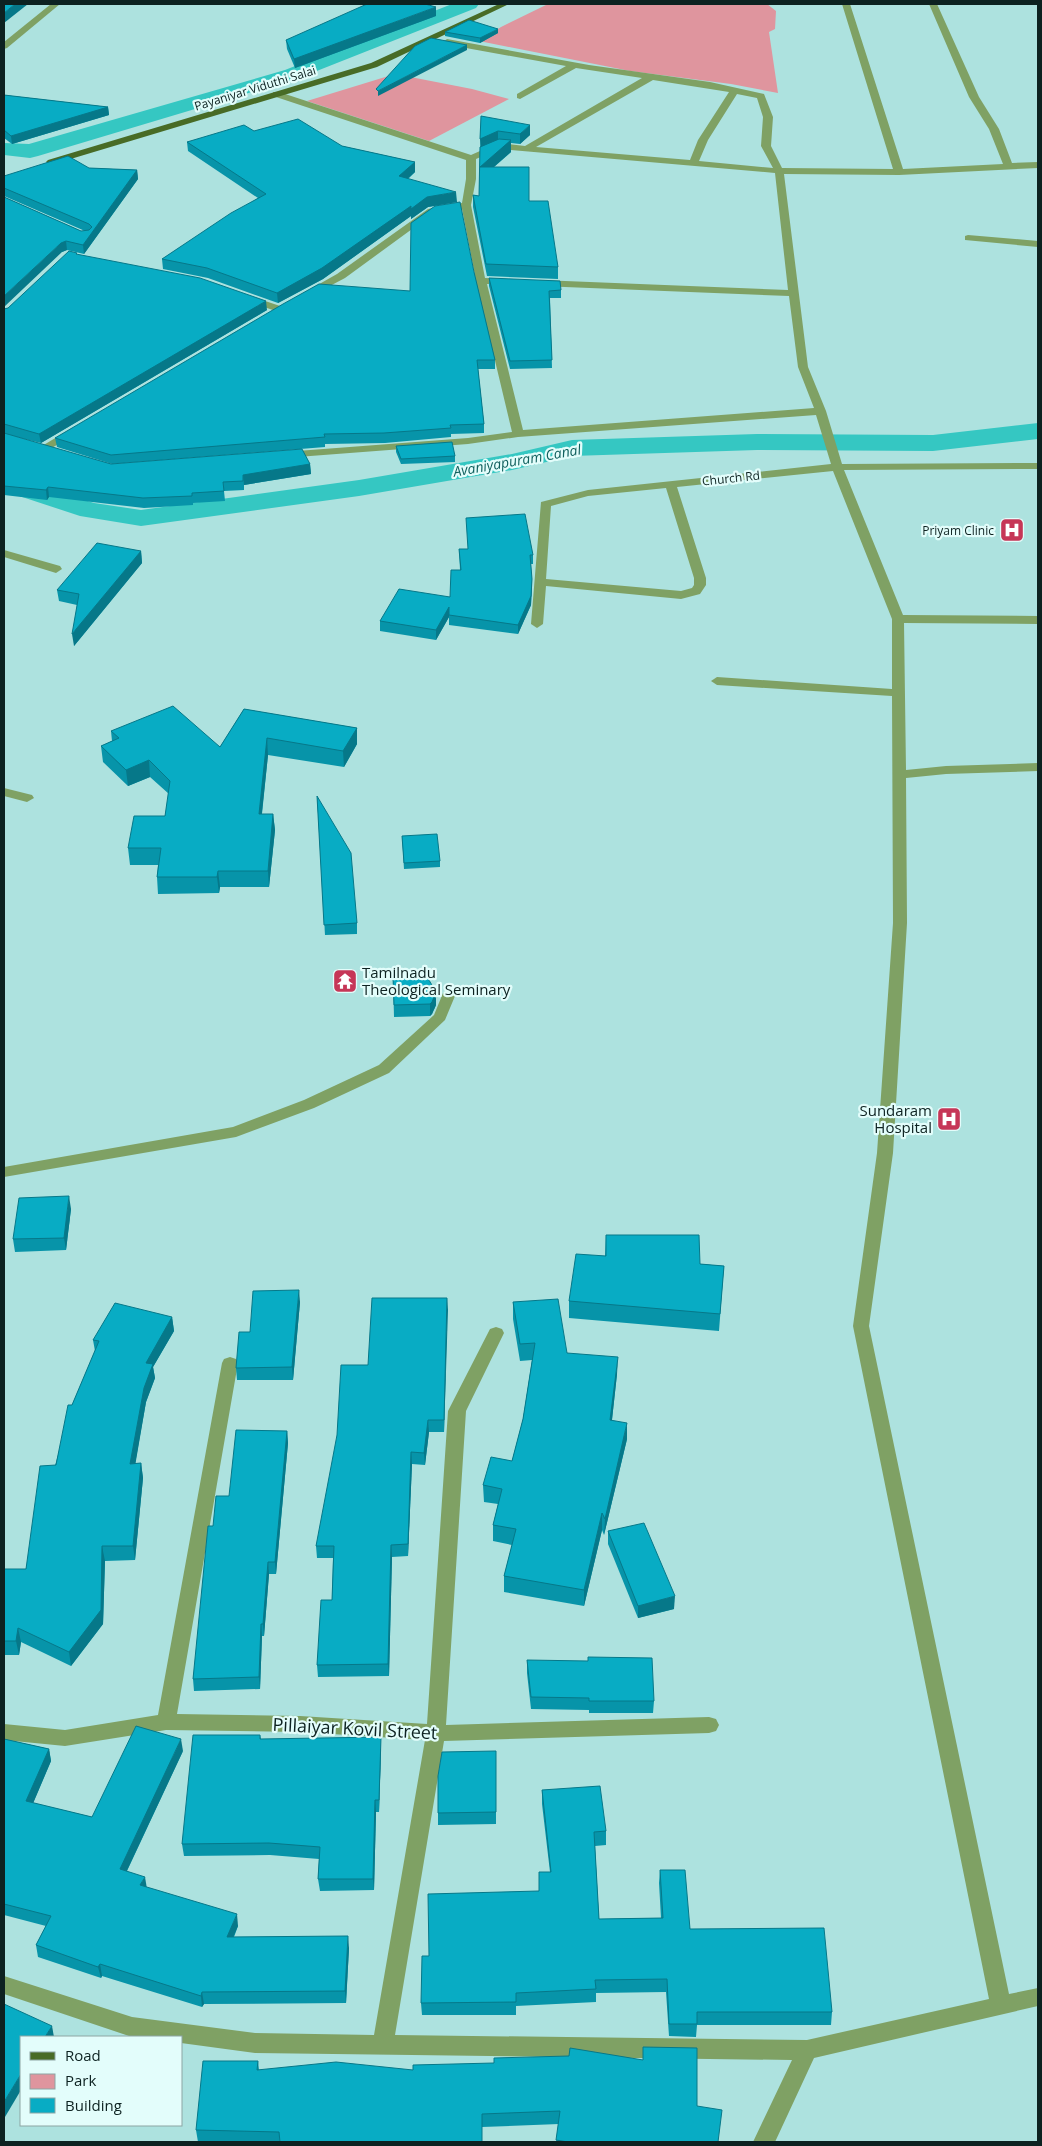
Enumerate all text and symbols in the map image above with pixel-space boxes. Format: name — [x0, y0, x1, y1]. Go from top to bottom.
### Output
street label: Payaniyar Viduthi Salai — [192, 61, 318, 115]
water label: Avaniyapuram Canal — [451, 439, 583, 481]
street label: Church Rd — [701, 467, 761, 489]
hospital icon: Priyam Clinic — [999, 517, 1025, 543]
place label: Priyam Clinic — [922, 522, 994, 539]
place label: Tamilnadu Theological Seminary — [362, 962, 511, 999]
temple icon: Tamilnadu Theological Seminary — [332, 968, 358, 994]
place label: Sundaram Hospital — [860, 1100, 932, 1137]
hospital icon: Sundaram Hospital — [936, 1106, 962, 1132]
street label: Pillaiyar Kovil Street — [272, 1712, 438, 1744]
legend — [20, 2036, 182, 2126]
text: Road — [65, 2045, 101, 2065]
text: Park — [65, 2070, 96, 2090]
text: Building — [65, 2095, 122, 2115]

